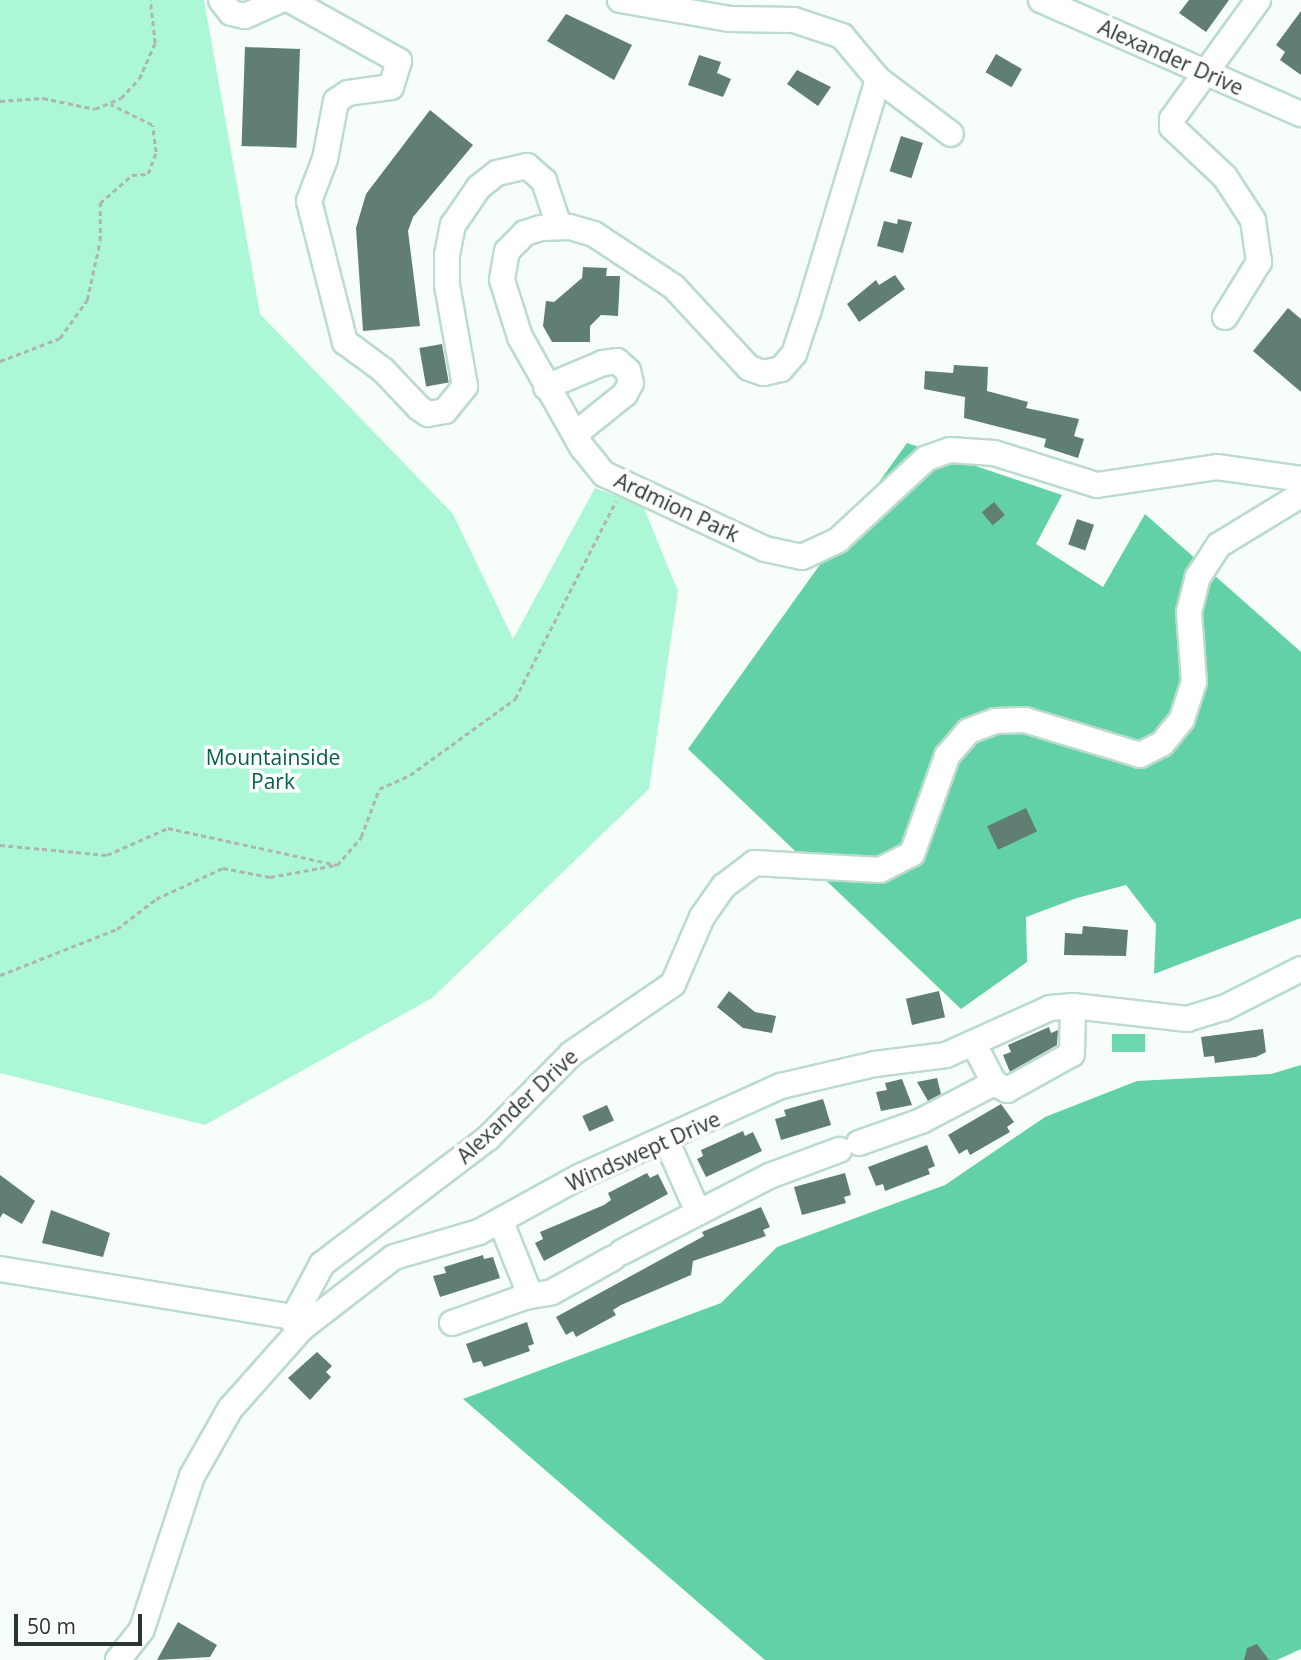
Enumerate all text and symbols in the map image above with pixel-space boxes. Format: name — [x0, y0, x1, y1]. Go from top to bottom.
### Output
street label: Alexander Drive — [1095, 14, 1247, 100]
street label: Ardmion Park — [611, 467, 743, 547]
park label: Mountainside Park — [206, 744, 340, 794]
street label: Alexander Drive — [451, 1044, 583, 1168]
street label: Windswept Drive — [562, 1106, 724, 1196]
scale bar — [18, 1600, 145, 1644]
text: 50 m — [27, 1612, 76, 1640]

